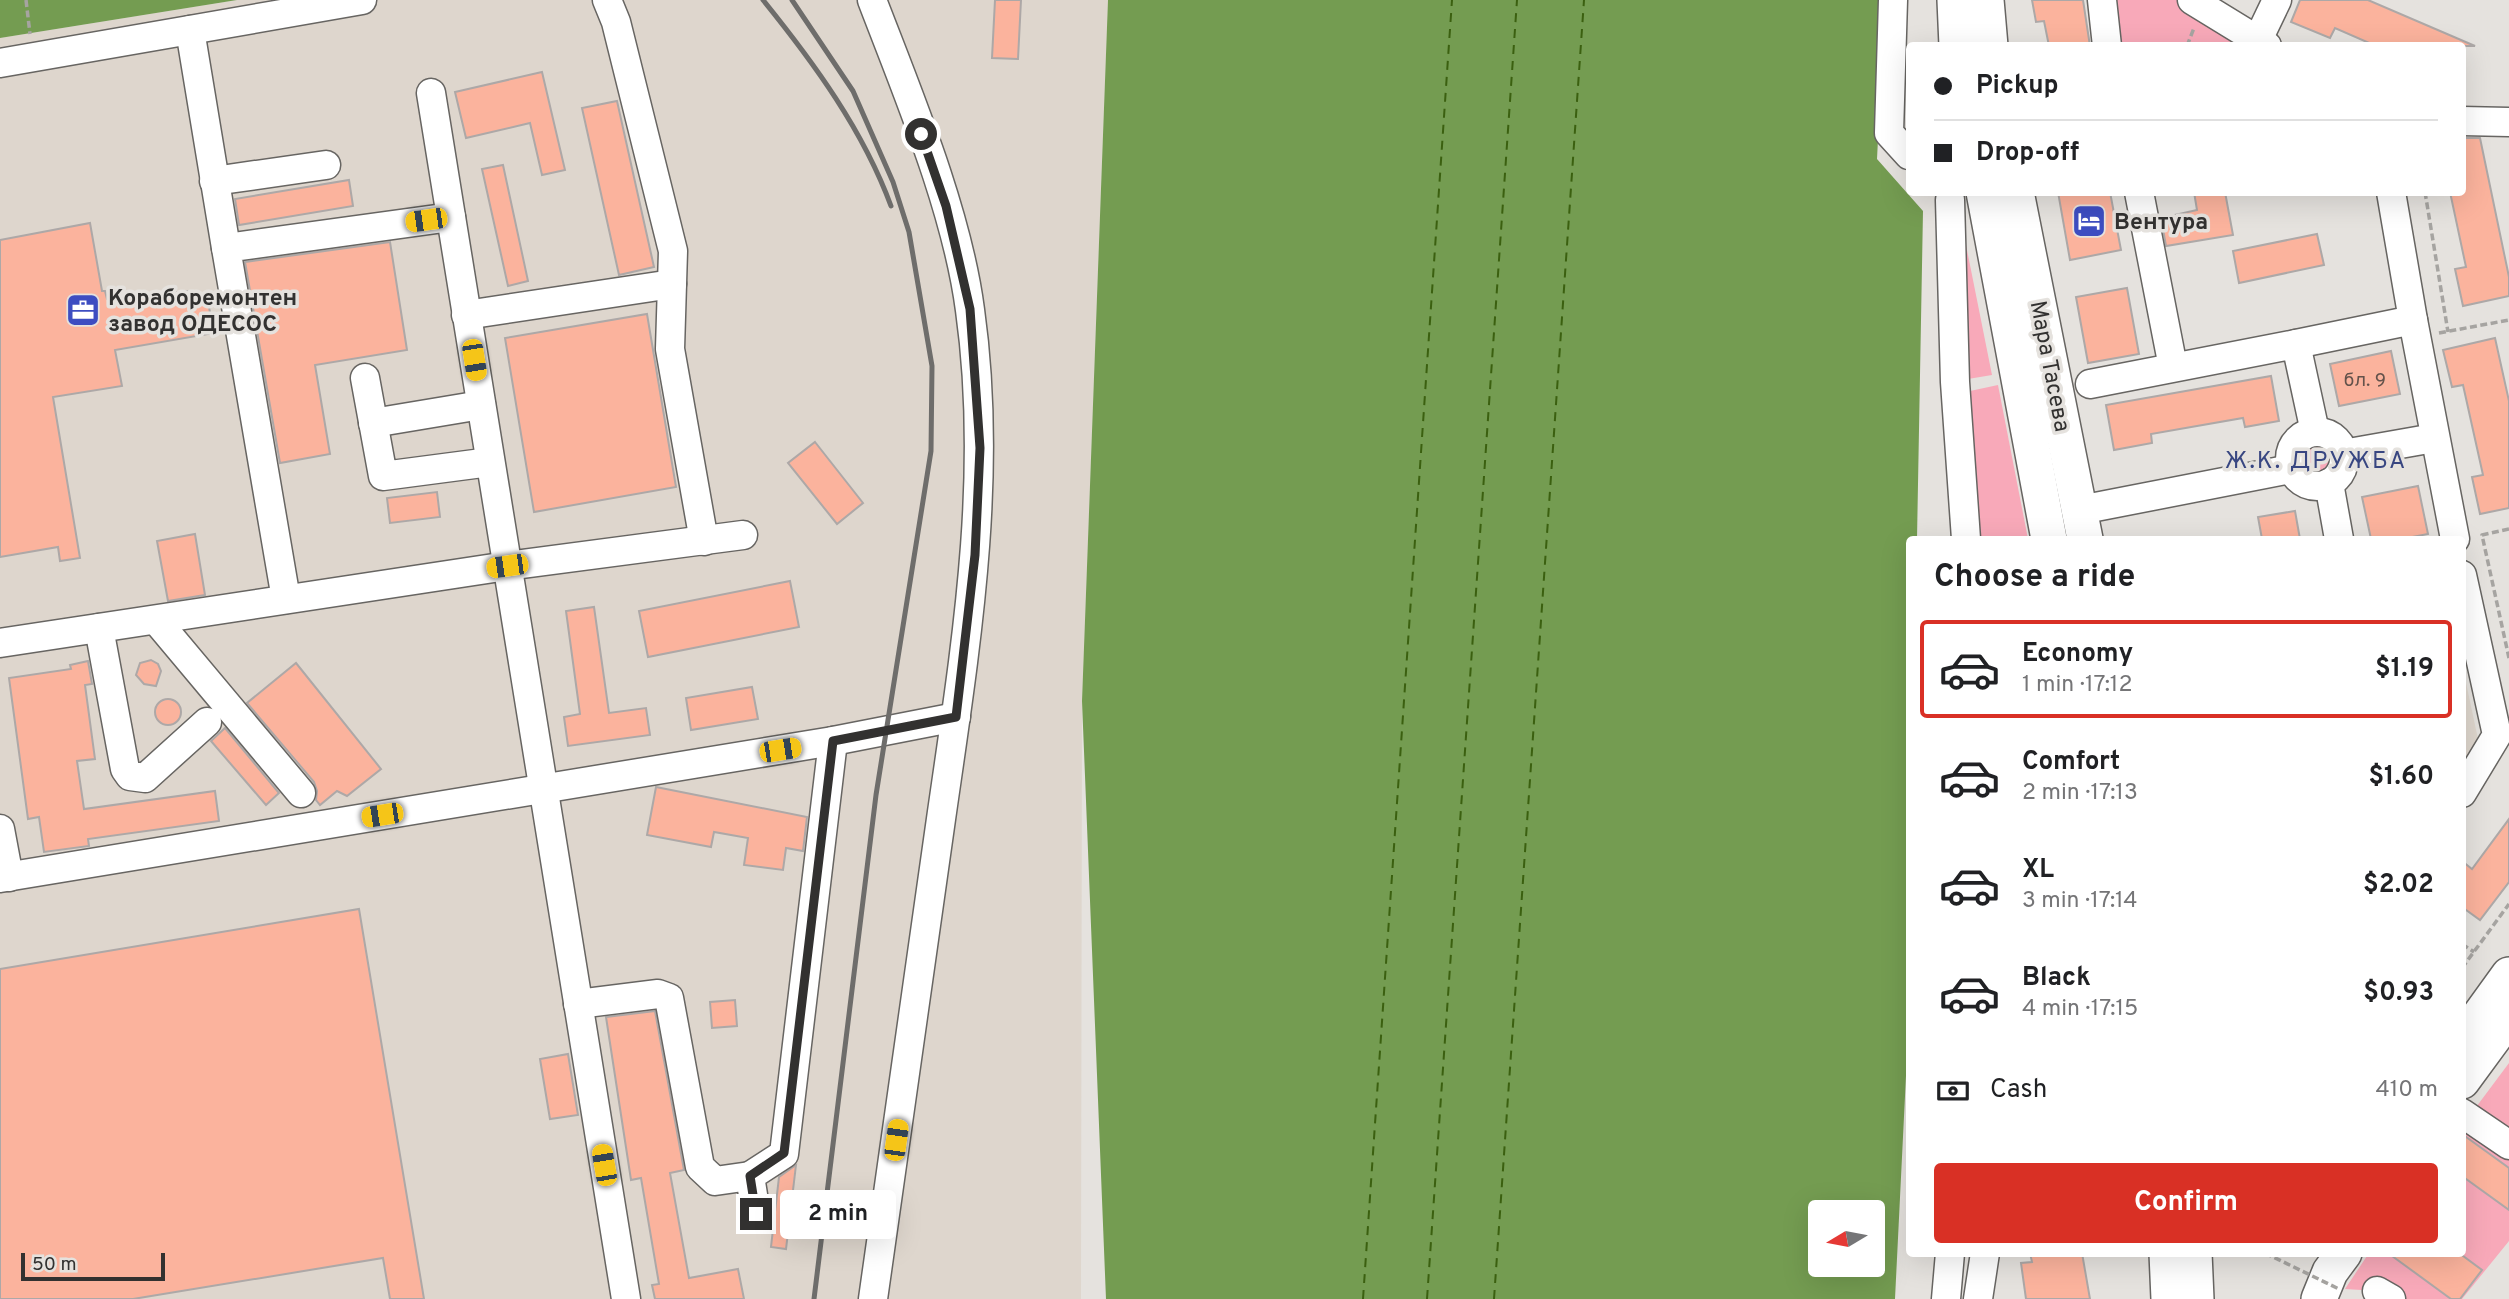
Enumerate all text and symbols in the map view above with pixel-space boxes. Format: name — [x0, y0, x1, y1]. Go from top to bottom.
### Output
text: Pickup — [1976, 70, 2059, 103]
route start — [905, 118, 937, 150]
text: Drop-off — [1976, 137, 2079, 170]
hotel icon: Вентура — [2070, 202, 2108, 240]
car — [404, 207, 449, 233]
place label: Вентура — [2114, 209, 2208, 238]
place label: Кораборемонтен завод ОДЕСОС — [108, 285, 297, 340]
office icon: Кораборемонтен завод ОДЕСОС — [64, 291, 102, 329]
street label: Мара Тасева — [2022, 298, 2075, 435]
car — [461, 338, 488, 382]
house number: бл. 9 — [2344, 369, 2386, 393]
district label: Ж.К. ДРУЖБА — [2225, 447, 2407, 477]
car — [485, 553, 530, 579]
text: Choose a ride — [1934, 558, 2135, 598]
icon: car — [1938, 638, 2001, 701]
text: Economy — [2022, 638, 2133, 671]
text: $1.19 — [2375, 653, 2434, 686]
text: 1 min · 17:12 — [2022, 671, 2132, 700]
car — [758, 736, 803, 764]
icon: car — [1938, 746, 2001, 809]
text: Comfort — [2022, 746, 2120, 779]
text: $1.60 — [2368, 761, 2434, 794]
text: 2 min · 17:13 — [2022, 779, 2138, 808]
car — [360, 801, 405, 829]
icon: car — [1938, 854, 2001, 917]
text: XL — [2022, 854, 2054, 887]
text: $2.02 — [2363, 869, 2434, 902]
text: 3 min · 17:14 — [2022, 887, 2137, 916]
icon: car — [1938, 962, 2001, 1025]
text: Black — [2022, 962, 2091, 995]
text: $0.93 — [2363, 977, 2434, 1010]
text: 4 min · 17:15 — [2022, 995, 2138, 1024]
icon: cash — [1934, 1072, 1972, 1110]
text: Cash — [1990, 1074, 2047, 1107]
text: 410 m — [2375, 1076, 2438, 1105]
car — [883, 1118, 910, 1162]
car — [591, 1142, 618, 1188]
button: Confirm — [1934, 1163, 2438, 1243]
callout: 2 min — [780, 1190, 896, 1238]
route end — [740, 1198, 772, 1230]
text: 2 min — [808, 1200, 868, 1229]
north arrow — [1808, 1200, 1885, 1278]
map controls — [1808, 1200, 1885, 1277]
scale bar — [21, 1250, 164, 1282]
text: 50 m — [32, 1253, 77, 1277]

